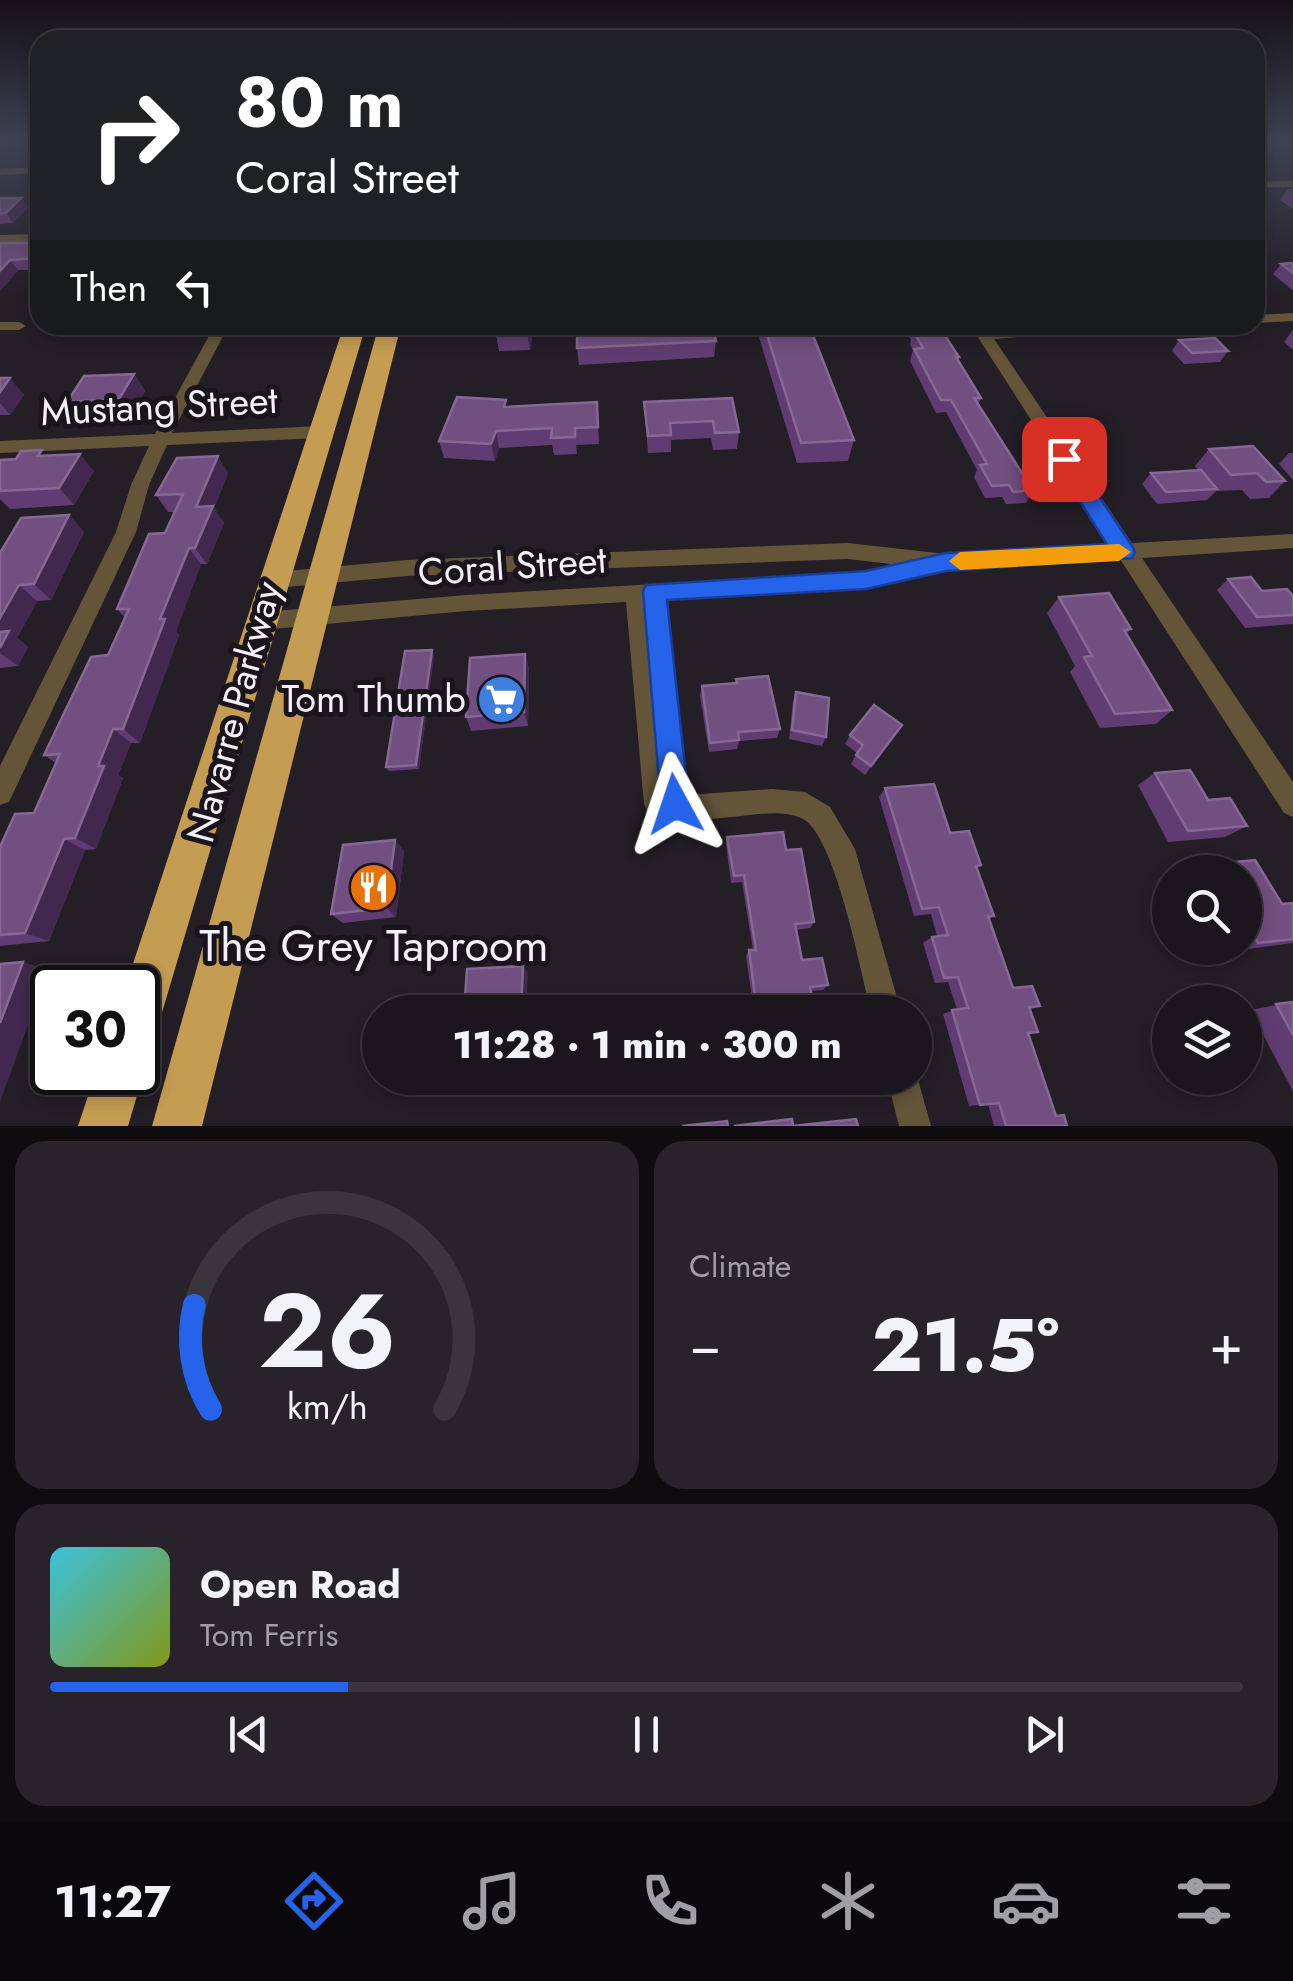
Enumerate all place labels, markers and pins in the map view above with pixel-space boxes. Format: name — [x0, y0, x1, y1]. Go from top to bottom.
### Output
pin — [1022, 417, 1107, 502]
place label: Tom Thumb — [281, 671, 466, 726]
supermarket icon: Tom Thumb — [475, 673, 527, 725]
restaurant icon: The Grey Taproom — [348, 861, 400, 913]
place label: The Grey Taproom — [199, 913, 549, 978]

